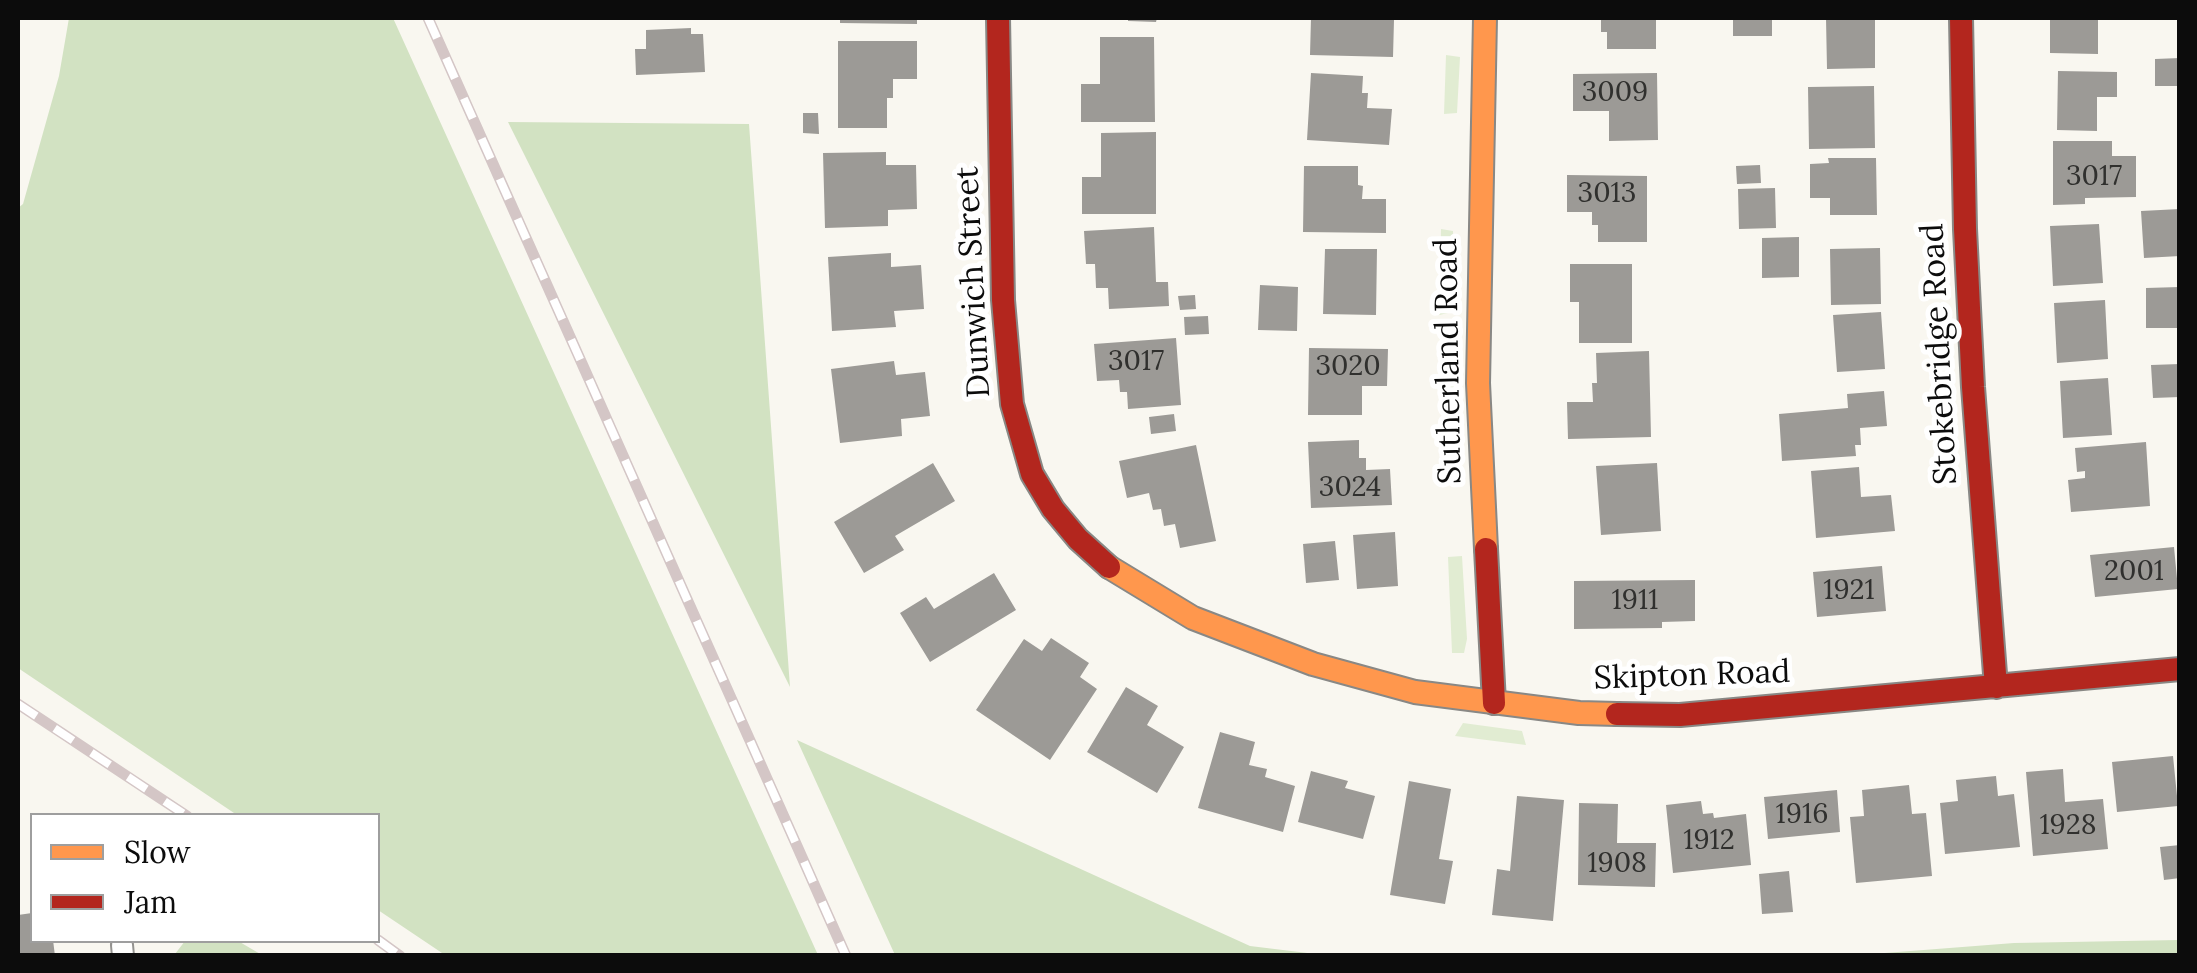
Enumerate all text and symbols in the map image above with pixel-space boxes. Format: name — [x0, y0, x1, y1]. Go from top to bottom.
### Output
house number: 3009 — [1582, 76, 1648, 110]
house number: 3017 — [2066, 160, 2122, 194]
street label: Dunwich Street — [949, 165, 999, 399]
house number: 3013 — [1578, 177, 1636, 211]
street label: Stokebridge Road — [1914, 222, 1966, 486]
street label: Sutherland Road — [1428, 238, 1470, 484]
house number: 3017 — [1108, 345, 1164, 379]
house number: 3020 — [1315, 350, 1381, 384]
house number: 3024 — [1319, 471, 1381, 505]
house number: 2001 — [2104, 555, 2164, 589]
house number: 1921 — [1823, 574, 1875, 608]
house number: 1911 — [1612, 584, 1658, 618]
street label: Skipton Road — [1593, 653, 1791, 699]
house number: 1916 — [1776, 798, 1828, 832]
house number: 1928 — [2039, 809, 2097, 843]
legend — [30, 813, 380, 943]
house number: 1912 — [1683, 824, 1735, 858]
text: Slow — [124, 833, 190, 871]
house number: 1908 — [1587, 847, 1647, 881]
text: Jam — [124, 883, 177, 921]

